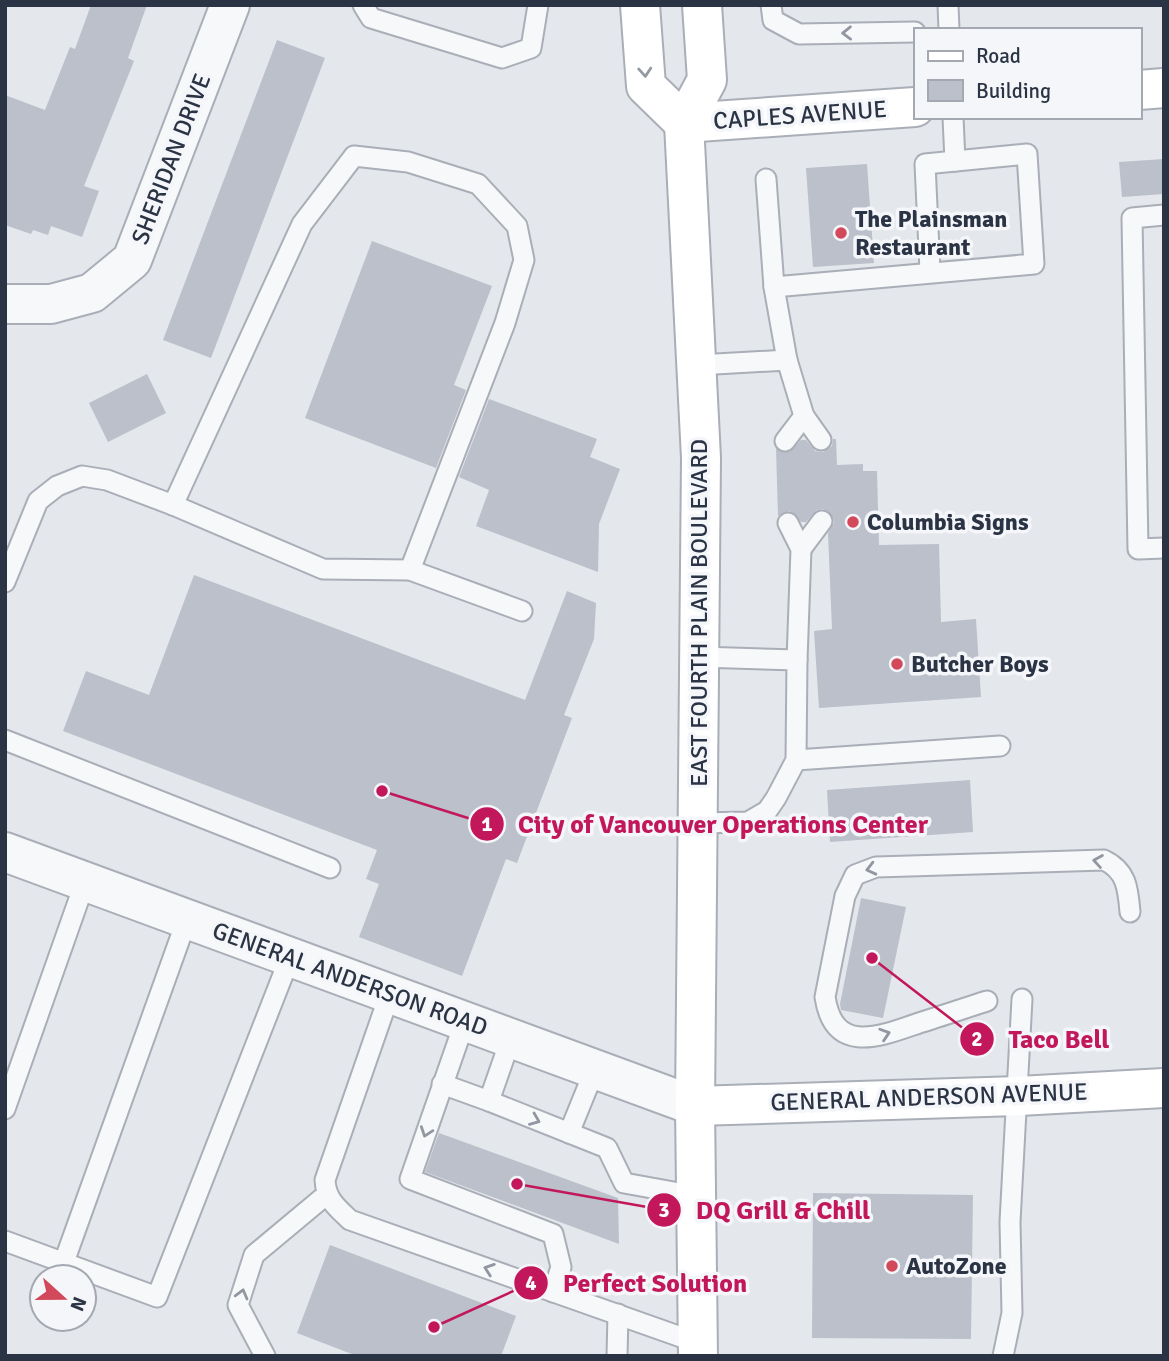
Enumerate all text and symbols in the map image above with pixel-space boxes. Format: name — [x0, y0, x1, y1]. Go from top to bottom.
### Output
one-way arrow — [841, 25, 852, 41]
legend — [914, 28, 1141, 119]
text: Road — [976, 43, 1021, 69]
one-way arrow — [637, 67, 652, 78]
street label: SHERIDAN DRIVE — [125, 69, 217, 249]
text: Building — [976, 78, 1051, 104]
street label: CAPLES AVENUE — [712, 94, 888, 136]
place label: The Plainsman Restaurant — [855, 204, 1007, 262]
marker: The Plainsman Restaurant — [833, 225, 849, 241]
street label: EAST FOURTH PLAIN BOULEVARD — [684, 439, 714, 787]
place label: Columbia Signs — [867, 507, 1029, 537]
marker: Columbia Signs — [845, 514, 861, 530]
place label: Butcher Boys — [911, 649, 1049, 679]
marker: Butcher Boys — [889, 656, 905, 672]
callout: City of Vancouver Operations Center — [469, 800, 942, 847]
text: City of Vancouver Operations Center — [518, 809, 929, 841]
text: 1 — [481, 811, 493, 837]
one-way arrow — [1092, 854, 1104, 869]
one-way arrow — [866, 861, 878, 875]
street label: GENERAL ANDERSON ROAD — [208, 915, 492, 1043]
callout: Taco Bell — [959, 1015, 1123, 1062]
text: Taco Bell — [1009, 1024, 1109, 1056]
text: 2 — [971, 1026, 983, 1052]
one-way arrow — [878, 1028, 890, 1043]
street label: GENERAL ANDERSON AVENUE — [770, 1076, 1088, 1118]
one-way arrow — [529, 1111, 541, 1125]
one-way arrow — [420, 1125, 434, 1137]
callout: DQ Grill & Chill — [647, 1186, 884, 1233]
text: DQ Grill & Chill — [696, 1195, 870, 1227]
text: 3 — [658, 1197, 670, 1223]
place label: AutoZone — [906, 1251, 1007, 1281]
marker: AutoZone — [884, 1258, 900, 1274]
callout: Perfect Solution — [514, 1259, 761, 1306]
north arrow — [28, 1263, 98, 1333]
one-way arrow — [483, 1263, 495, 1277]
text: Perfect Solution — [563, 1268, 747, 1300]
text: 4 — [525, 1270, 537, 1296]
one-way arrow — [234, 1289, 248, 1301]
text: N — [64, 1293, 92, 1314]

